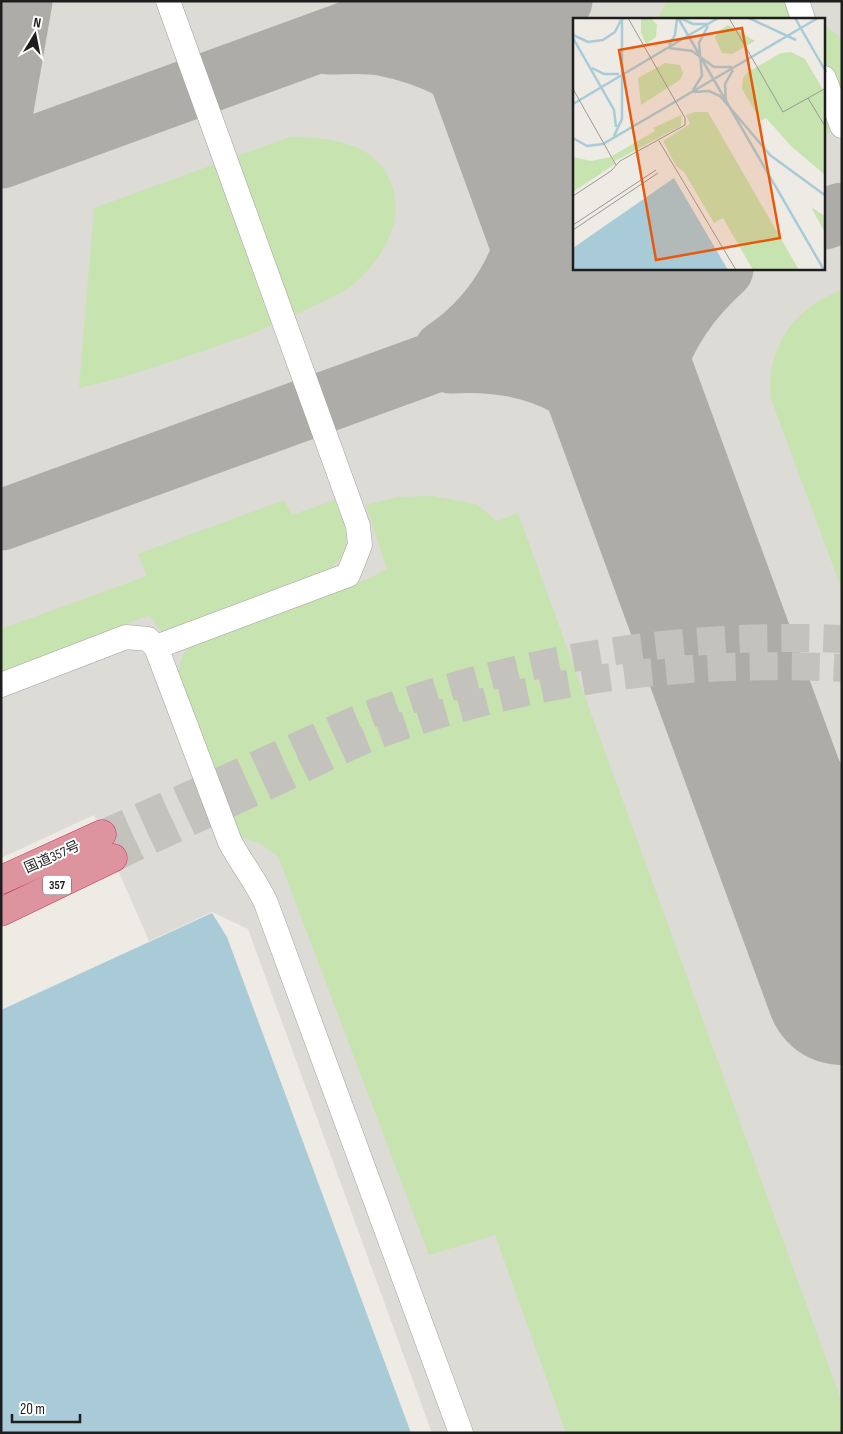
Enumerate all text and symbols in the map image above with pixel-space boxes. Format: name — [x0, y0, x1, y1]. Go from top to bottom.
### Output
north arrow — [10, 10, 60, 60]
text: N — [32, 14, 42, 32]
inset map — [573, 18, 826, 270]
street label: 国道357号 — [22, 837, 82, 877]
road number: 357 — [43, 876, 71, 894]
scale bar — [12, 1392, 80, 1424]
text: 20 m — [20, 1400, 45, 1419]

